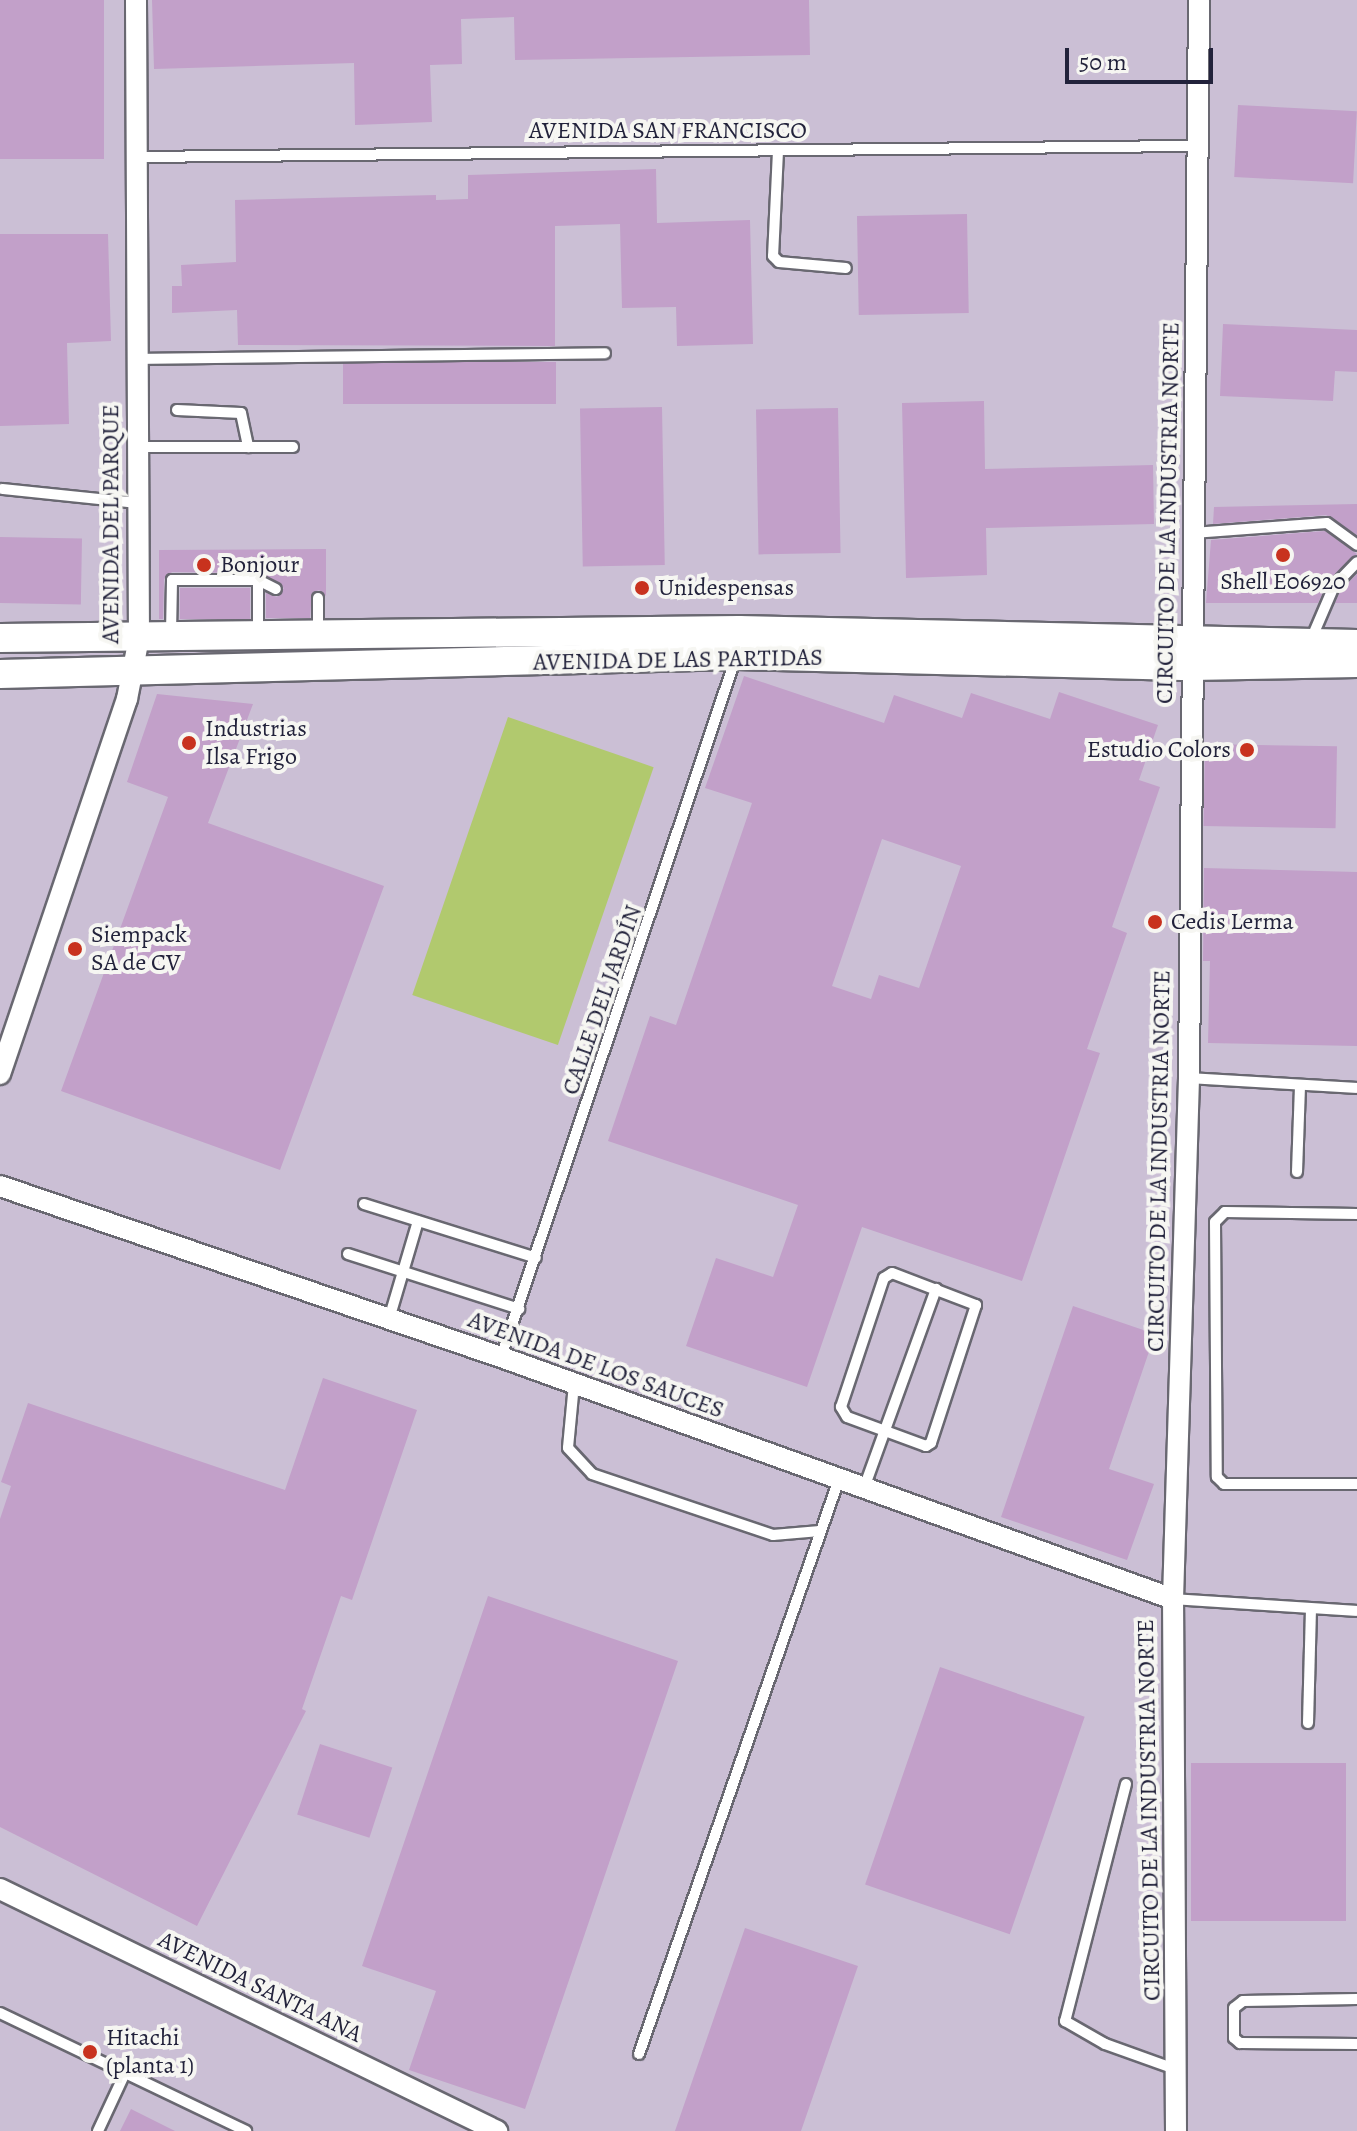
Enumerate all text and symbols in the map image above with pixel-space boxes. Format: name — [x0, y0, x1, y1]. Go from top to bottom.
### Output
scale bar — [1069, 32, 1217, 82]
text: 50 m — [1079, 46, 1127, 78]
street label: AVENIDA SAN FRANCISCO — [529, 117, 807, 145]
street label: CIRCUITO DE LA INDUSTRIA NORTE — [1150, 322, 1186, 704]
street label: AVENIDA DEL PARQUE — [97, 404, 125, 644]
marker: Shell E06920 — [1274, 546, 1292, 564]
place label: Bonjour — [220, 551, 299, 579]
marker: Bonjour — [195, 556, 213, 574]
place label: Shell E06920 — [1220, 568, 1346, 596]
place label: Unidespensas — [658, 574, 794, 602]
marker: Unidespensas — [633, 579, 651, 597]
street label: AVENIDA DE LAS PARTIDAS — [533, 643, 823, 677]
place label: Industrias Ilsa Frigo — [205, 715, 307, 771]
marker: Industrias Ilsa Frigo — [180, 734, 198, 752]
place label: Estudio Colors — [1087, 736, 1231, 764]
marker: Estudio Colors — [1238, 741, 1256, 759]
street label: CALLE DEL JARDÍN — [556, 902, 648, 1098]
place label: Cedis Lerma — [1171, 908, 1294, 936]
marker: Cedis Lerma — [1146, 913, 1164, 931]
place label: Siempack SA de CV — [91, 921, 187, 977]
marker: Siempack SA de CV — [66, 940, 84, 958]
street label: CIRCUITO DE LA INDUSTRIA NORTE — [1141, 970, 1177, 1352]
street label: AVENIDA DE LOS SAUCES — [464, 1305, 728, 1425]
street label: CIRCUITO DE LA INDUSTRIA NORTE — [1131, 1619, 1167, 2001]
street label: AVENIDA SANTA ANA — [153, 1925, 367, 2049]
place label: Hitachi (planta 1) — [106, 2024, 194, 2080]
marker: Hitachi (planta 1) — [81, 2043, 99, 2061]

